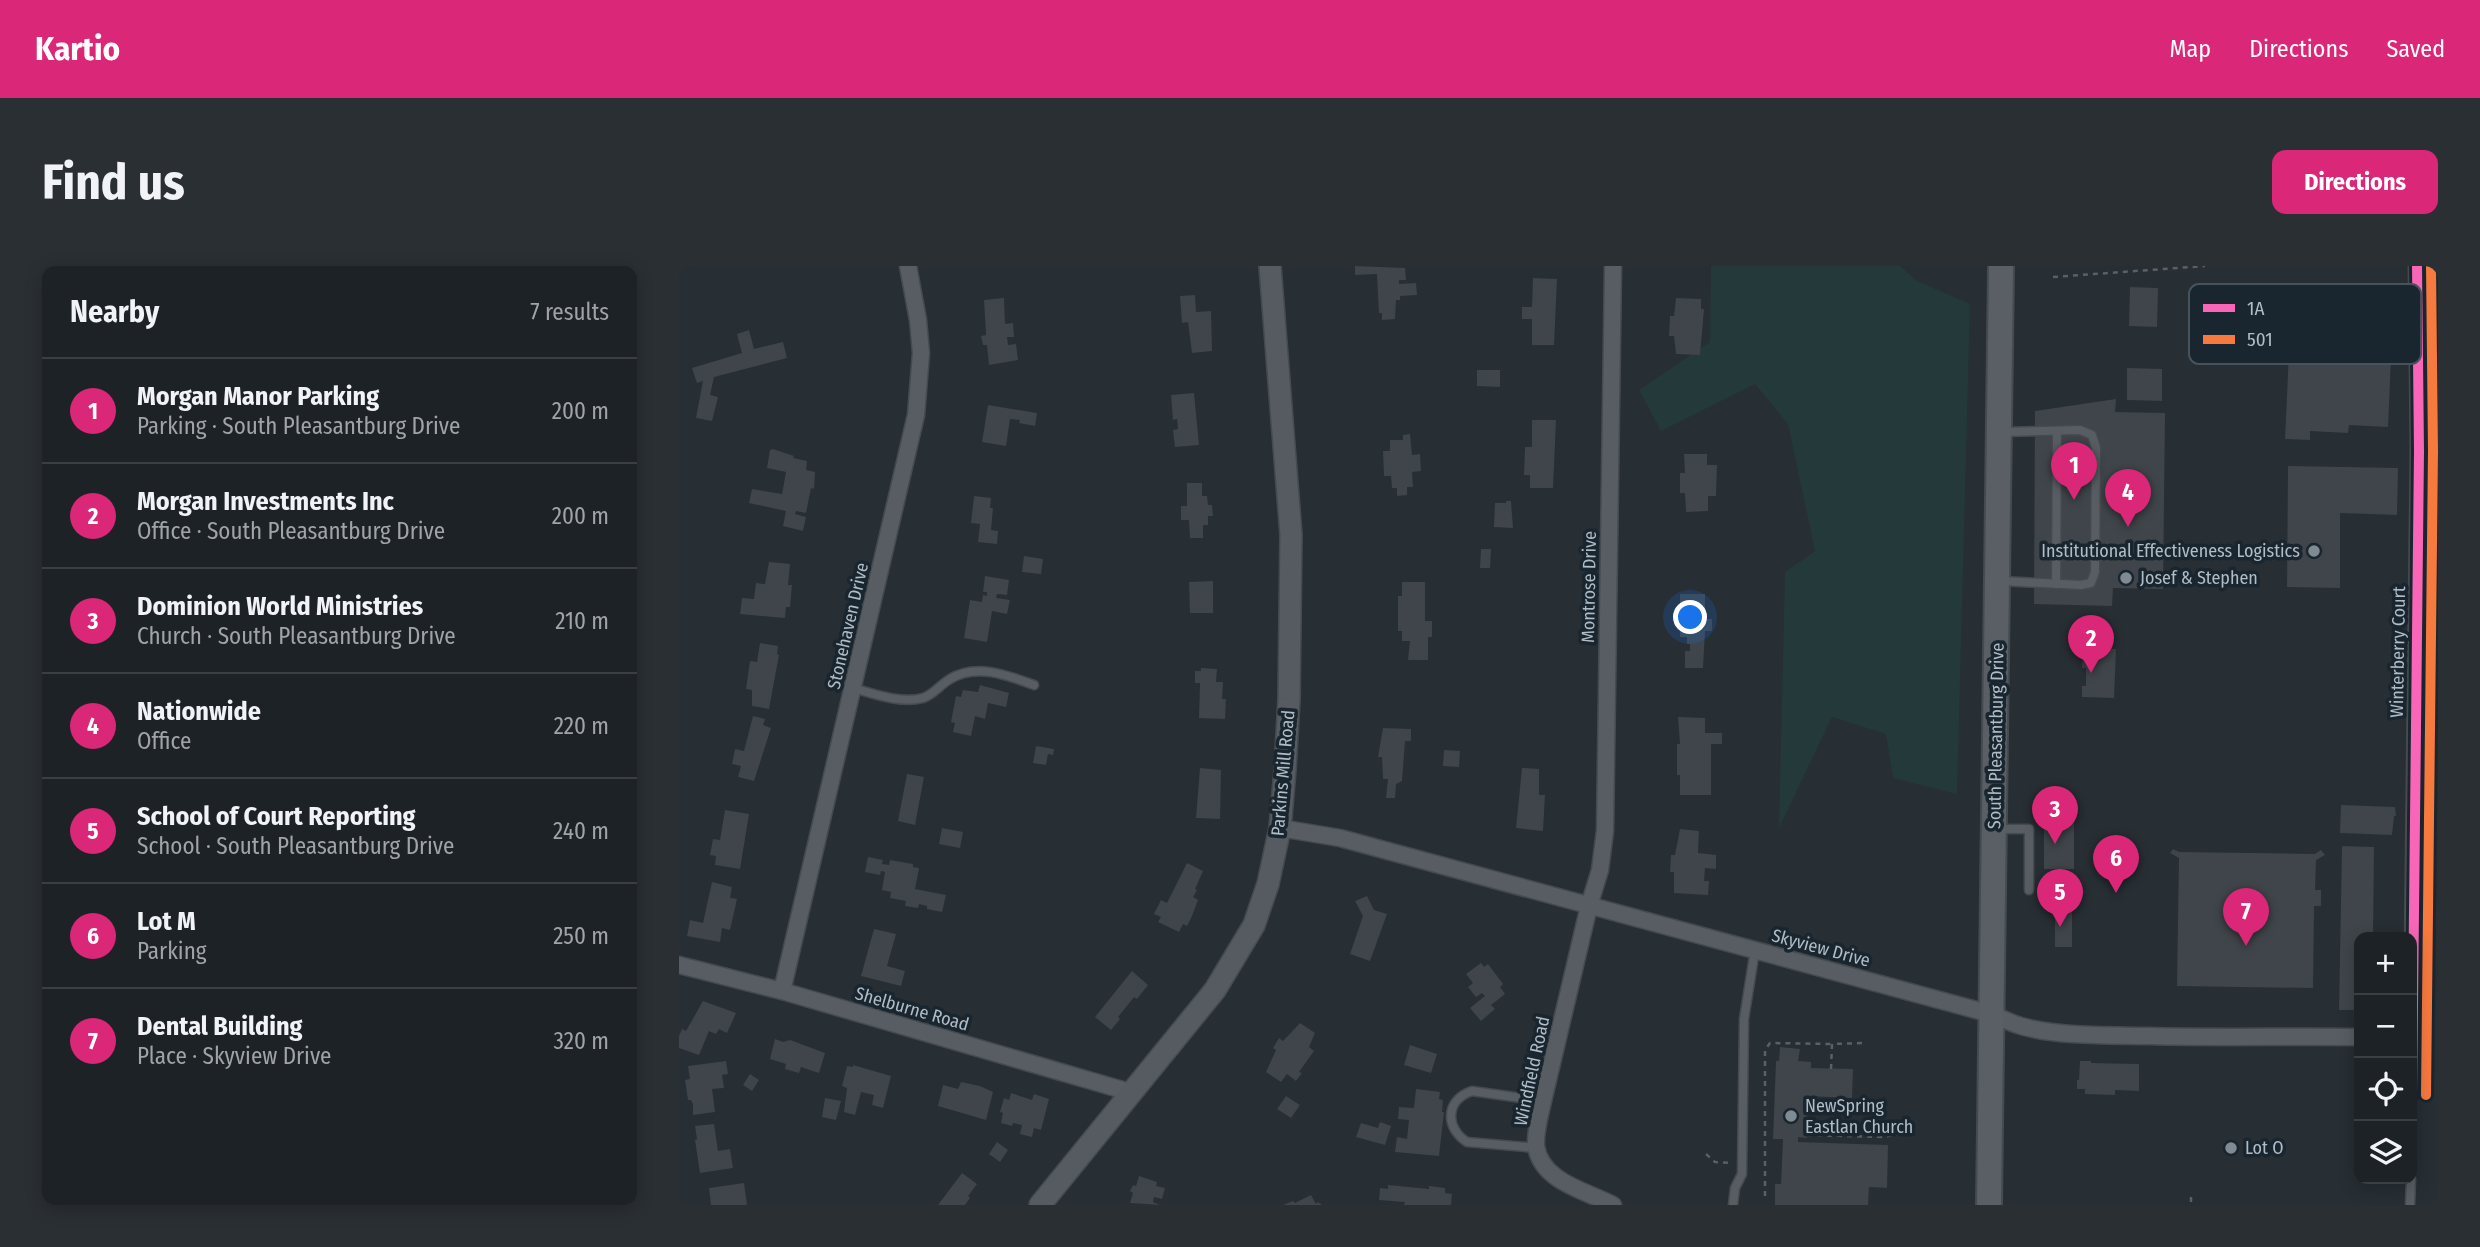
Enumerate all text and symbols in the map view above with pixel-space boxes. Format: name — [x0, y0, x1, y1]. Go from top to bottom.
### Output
text: Kartio — [35, 29, 120, 69]
text: Map — [2170, 35, 2211, 63]
text: Directions — [2249, 35, 2348, 63]
text: Saved — [2386, 35, 2445, 63]
button: Directions — [2272, 150, 2438, 214]
text: Find us — [42, 153, 185, 212]
legend — [2189, 284, 2421, 364]
text: Nearby — [70, 294, 159, 330]
text: 1A — [2247, 297, 2264, 320]
text: 7 results — [530, 298, 609, 326]
text: 501 — [2247, 328, 2273, 351]
text: Morgan Manor Parking — [137, 381, 379, 412]
text: 1 — [88, 397, 98, 425]
text: 200 m — [552, 397, 609, 425]
text: Parking · South Pleasantburg Drive — [137, 412, 460, 440]
pin: 1 — [2051, 442, 2097, 500]
pin: 4 — [2105, 469, 2151, 527]
text: Morgan Investments Inc — [137, 486, 394, 517]
text: 2 — [88, 502, 98, 530]
text: 200 m — [552, 502, 609, 530]
text: Office · South Pleasantburg Drive — [137, 517, 445, 545]
street label: Montrose Drive — [1577, 531, 1601, 643]
place label: Institutional Effectiveness Logistics — [2041, 540, 2300, 562]
marker: Institutional Effectiveness Logistics — [2306, 543, 2322, 559]
street label: Stonehaven Drive — [823, 561, 873, 691]
place label: Josef & Stephen — [2140, 567, 2258, 589]
marker: Josef & Stephen — [2118, 570, 2134, 586]
street label: Winterberry Court — [2386, 586, 2410, 718]
text: Dominion World Ministries — [137, 591, 423, 622]
your location — [1673, 600, 1707, 634]
text: 3 — [88, 607, 98, 635]
text: 210 m — [555, 607, 609, 635]
pin: 2 — [2068, 615, 2114, 673]
text: Church · South Pleasantburg Drive — [137, 622, 456, 650]
street label: South Pleasantburg Drive — [1983, 643, 2009, 829]
text: Nationwide — [137, 696, 261, 727]
street label: Parkins Mill Road — [1267, 709, 1299, 837]
text: 4 — [87, 712, 99, 740]
text: 220 m — [554, 712, 609, 740]
text: Office — [137, 727, 191, 755]
pin: 3 — [2032, 786, 2078, 844]
text: School of Court Reporting — [137, 801, 416, 832]
text: 5 — [87, 817, 99, 845]
text: 240 m — [553, 817, 609, 845]
text: School · South Pleasantburg Drive — [137, 832, 454, 860]
pin: 6 — [2093, 835, 2139, 893]
pin: 5 — [2037, 869, 2083, 927]
pin: 7 — [2223, 888, 2269, 946]
text: Lot M — [137, 906, 196, 937]
text: 6 — [87, 922, 99, 950]
text: 250 m — [553, 922, 609, 950]
street label: Skyview Drive — [1769, 924, 1873, 972]
map controls — [2354, 932, 2417, 1184]
button: + — [2354, 932, 2417, 995]
text: Parking — [137, 937, 207, 965]
street label: Shelburne Road — [853, 982, 971, 1036]
button: − — [2354, 995, 2417, 1058]
text: Dental Building — [137, 1011, 303, 1042]
street label: Windfield Road — [1510, 1014, 1554, 1128]
text: 7 — [88, 1027, 98, 1055]
text: 320 m — [554, 1027, 609, 1055]
text: Place · Skyview Drive — [137, 1042, 331, 1070]
button: locate — [2354, 1058, 2417, 1121]
place label: NewSpring Eastlan Church — [1805, 1095, 1913, 1138]
marker: NewSpring Eastlan Church — [1783, 1108, 1799, 1124]
button: layers — [2354, 1121, 2417, 1184]
place label: Lot O — [2245, 1137, 2283, 1159]
marker: Lot O — [2223, 1140, 2239, 1156]

